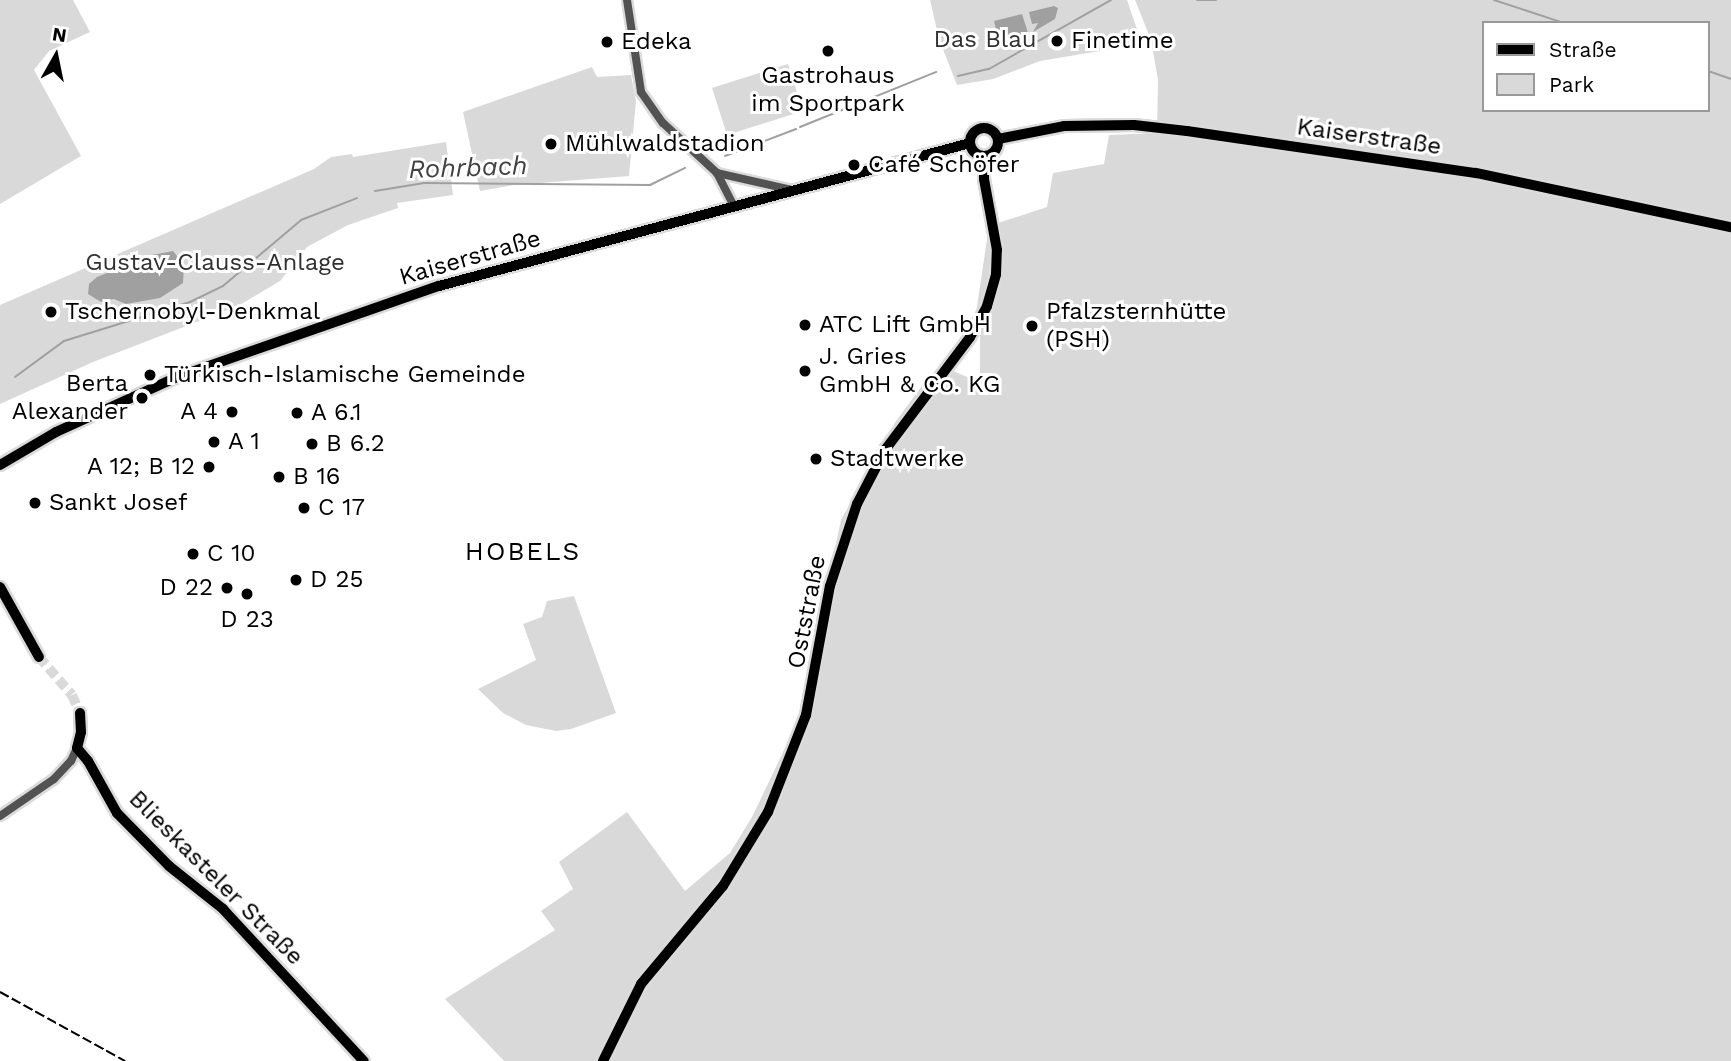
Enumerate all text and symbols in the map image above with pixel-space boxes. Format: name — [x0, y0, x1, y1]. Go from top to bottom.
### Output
north arrow — [21, 21, 91, 91]
legend — [1482, 21, 1710, 112]
text: N — [51, 22, 68, 47]
park label: Das Blau — [933, 26, 1037, 54]
place label: Finetime — [1071, 27, 1174, 55]
place label: Edeka — [621, 28, 692, 56]
marker: Finetime — [1049, 33, 1065, 49]
marker: Edeka — [599, 34, 615, 50]
text: Straße — [1549, 37, 1617, 62]
marker: Gastrohaus im Sportpark — [820, 43, 836, 59]
place label: Gastrohaus im Sportpark — [751, 62, 905, 118]
text: Park — [1549, 72, 1594, 97]
street label: Kaiserstraße — [1295, 113, 1443, 161]
place label: Mühlwaldstadion — [565, 130, 765, 158]
marker: Mühlwaldstadion — [543, 136, 559, 152]
water label: Rohrbach — [408, 150, 528, 186]
place label: Café Schöfer — [868, 151, 1020, 179]
marker: Café Schöfer — [846, 157, 862, 173]
street label: Kaiserstraße — [396, 224, 544, 292]
park label: Gustav-Clauss-Anlage — [85, 249, 345, 277]
place label: Tschernobyl-Denkmal — [65, 298, 320, 326]
place label: Pfalzsternhütte (PSH) — [1046, 298, 1226, 354]
marker: Tschernobyl-Denkmal — [43, 304, 59, 320]
place label: ATC Lift GmbH — [819, 311, 991, 339]
marker: ATC Lift GmbH — [797, 317, 813, 333]
marker: Pfalzsternhütte (PSH) — [1024, 318, 1040, 334]
place label: J. Gries GmbH & Co. KG — [819, 343, 1000, 399]
place label: Türkisch-Islamische Gemeinde — [164, 361, 525, 389]
marker: J. Gries GmbH & Co. KG — [797, 363, 813, 379]
marker: Türkisch-Islamische Gemeinde — [142, 367, 158, 383]
place label: Berta Alexander — [12, 370, 128, 426]
marker: Berta Alexander — [134, 390, 150, 406]
place label: A 4 — [179, 398, 218, 426]
place label: A 6.1 — [311, 399, 363, 427]
marker: A 4 — [224, 404, 240, 420]
marker: A 6.1 — [289, 405, 305, 421]
place label: A 1 — [228, 428, 261, 456]
place label: B 6.2 — [326, 430, 385, 458]
marker: A 1 — [206, 434, 222, 450]
marker: B 6.2 — [304, 436, 320, 452]
place label: Stadtwerke — [830, 445, 964, 473]
marker: Stadtwerke — [808, 451, 824, 467]
place label: A 12; B 12 — [85, 453, 195, 481]
marker: A 12; B 12 — [201, 459, 217, 475]
place label: B 16 — [293, 463, 341, 491]
marker: B 16 — [271, 469, 287, 485]
place label: Sankt Josef — [49, 489, 188, 517]
place label: C 17 — [318, 494, 365, 522]
marker: Sankt Josef — [27, 495, 43, 511]
marker: C 17 — [296, 500, 312, 516]
district label: HOBELS — [466, 536, 580, 568]
place label: C 10 — [207, 540, 256, 568]
marker: C 10 — [185, 546, 201, 562]
street label: Oststraße — [782, 553, 832, 671]
place label: D 25 — [310, 566, 363, 594]
marker: D 25 — [288, 572, 304, 588]
place label: D 22 — [160, 574, 213, 602]
marker: D 22 — [219, 580, 235, 596]
marker: D 23 — [239, 586, 255, 602]
place label: D 23 — [220, 606, 274, 634]
street label: Blieskasteler Straße — [122, 784, 310, 972]

